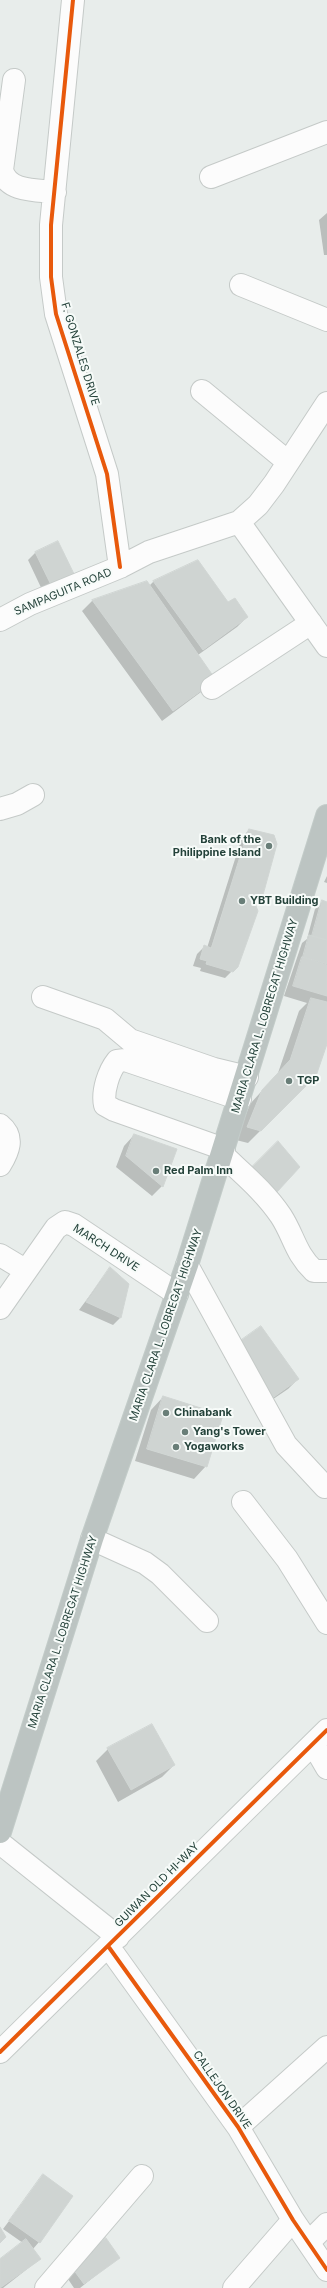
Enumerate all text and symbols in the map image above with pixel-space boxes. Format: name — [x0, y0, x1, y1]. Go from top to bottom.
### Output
street label: F. GONZALES DRIVE — [58, 301, 102, 407]
street label: SAMPAGUITA ROAD — [12, 565, 114, 619]
place label: Bank of the Philippine Island — [173, 833, 261, 859]
marker: Bank of the Philippine Island — [264, 841, 274, 851]
place label: YBT Building — [250, 894, 318, 908]
marker: YBT Building — [237, 896, 247, 906]
street label: MARIA CLARA L. LOBREGAT HIGHWAY — [229, 917, 301, 1115]
place label: TGP — [297, 1074, 319, 1088]
marker: TGP — [284, 1076, 294, 1086]
place label: Red Palm Inn — [164, 1164, 233, 1178]
marker: Red Palm Inn — [151, 1166, 161, 1176]
street label: MARCH DRIVE — [71, 1222, 141, 1274]
street label: MARIA CLARA L. LOBREGAT HIGHWAY — [127, 1227, 205, 1423]
place label: Chinabank — [174, 1406, 232, 1420]
marker: Chinabank — [161, 1408, 171, 1418]
place label: Yang's Tower — [193, 1425, 266, 1439]
marker: Yang's Tower — [180, 1427, 190, 1437]
place label: Yogaworks — [184, 1440, 244, 1454]
marker: Yogaworks — [171, 1442, 181, 1452]
street label: MARIA CLARA L. LOBREGAT HIGHWAY — [25, 1534, 101, 1730]
street label: GUIWAN OLD HI-WAY — [112, 1840, 202, 1930]
street label: CALLEJON DRIVE — [190, 2048, 254, 2132]

